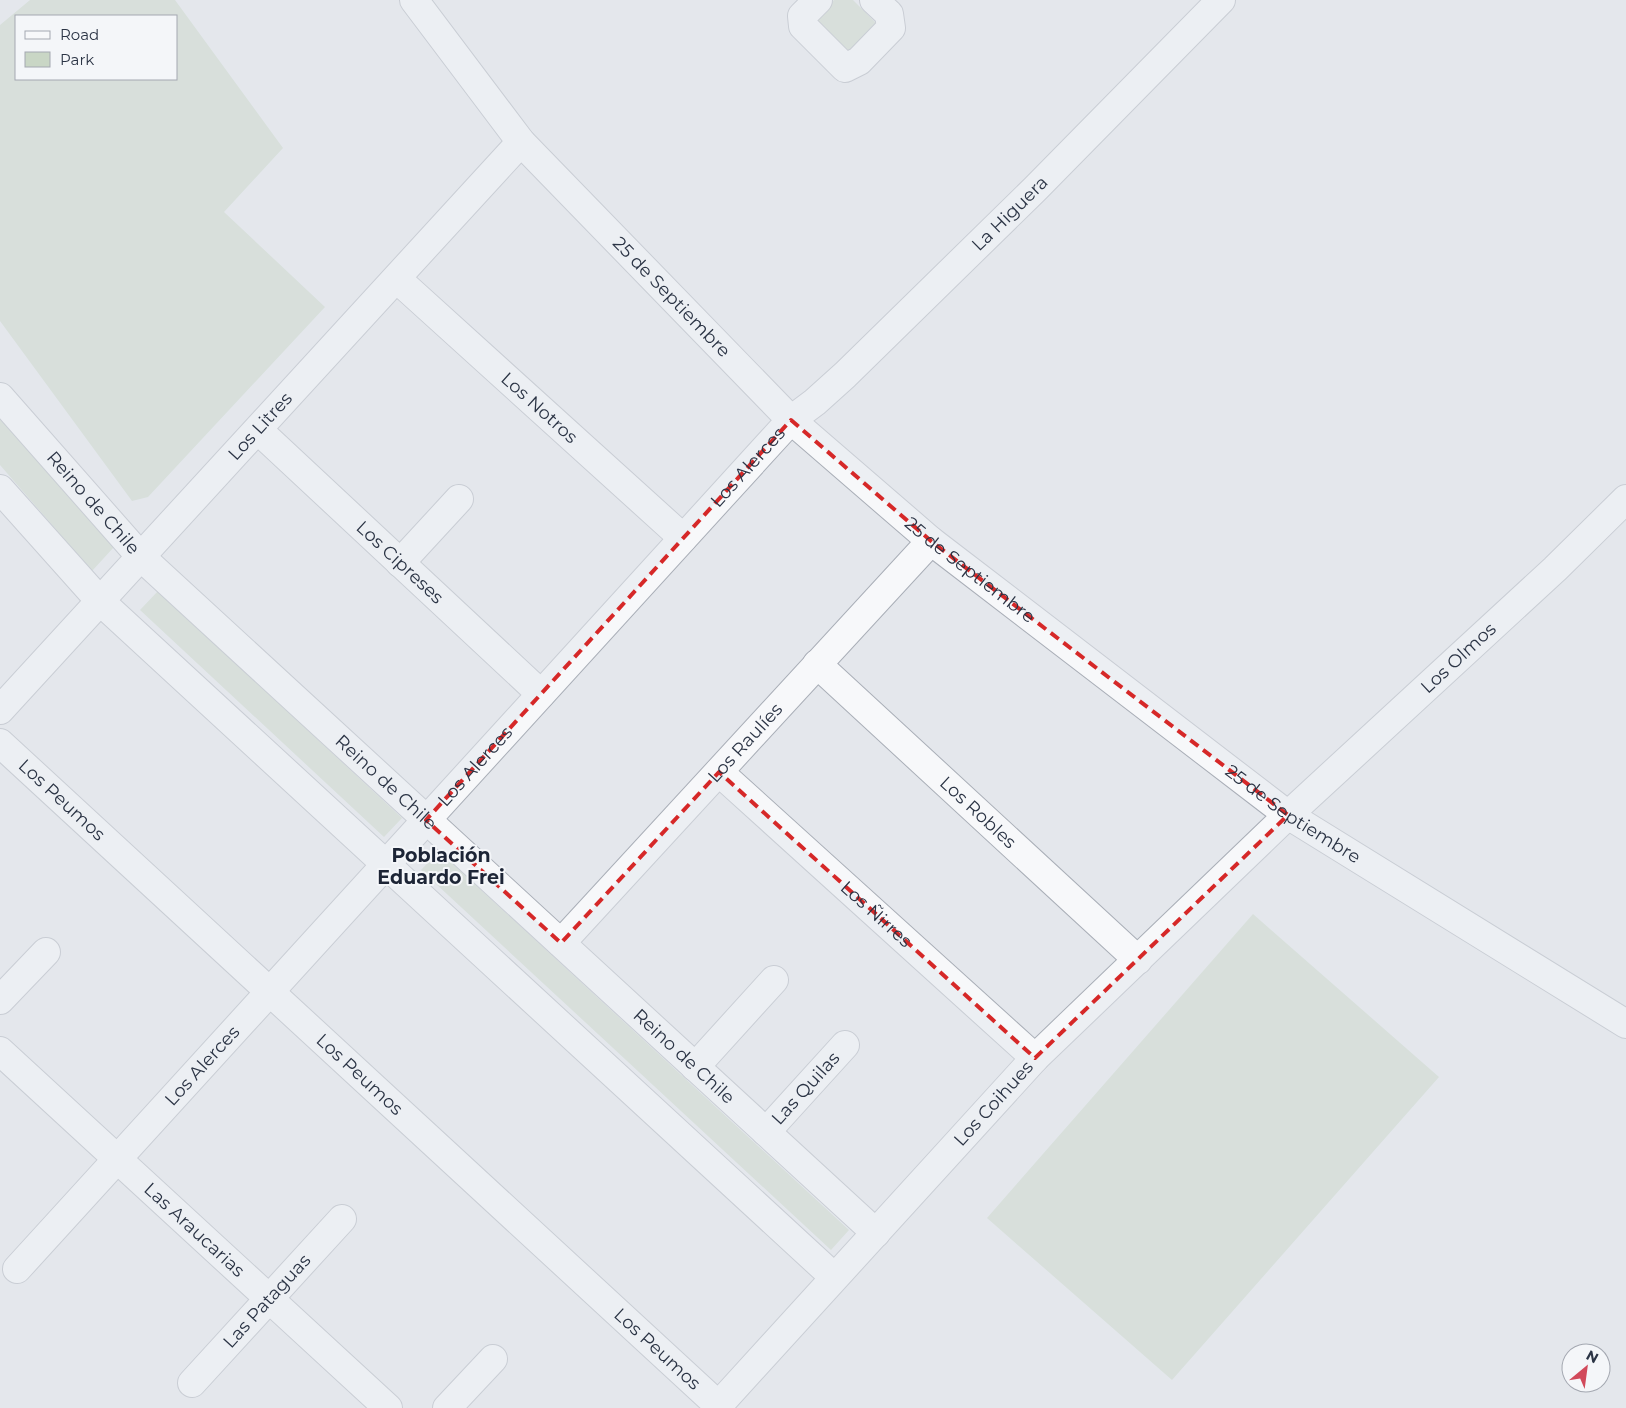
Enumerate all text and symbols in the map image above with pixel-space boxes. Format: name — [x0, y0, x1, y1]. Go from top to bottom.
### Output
legend — [15, 15, 178, 80]
text: Road — [60, 25, 99, 44]
text: Park — [60, 50, 94, 69]
street label: La Higuera — [967, 171, 1053, 256]
street label: 25 de Septiembre — [608, 232, 735, 362]
street label: Los Notros — [496, 368, 582, 448]
street label: Los Litres — [224, 388, 297, 465]
street label: Los Alerces — [706, 422, 790, 512]
street label: Reino de Chile — [42, 447, 145, 559]
street label: 25 de Septiembre — [900, 512, 1040, 628]
street label: Los Cipreses — [352, 516, 448, 609]
street label: Los Olmos — [1416, 618, 1501, 698]
street label: Los Raulíes — [703, 698, 787, 787]
street label: Los Alerces — [433, 722, 517, 811]
street label: Reino de Chile — [331, 730, 441, 835]
street label: Los Peumos — [14, 755, 110, 846]
street label: 25 de Septiembre — [1221, 760, 1365, 868]
street label: Los Robles — [935, 772, 1021, 853]
district label: Población Eduardo Frei — [377, 844, 505, 889]
street label: Los Ñirres — [836, 876, 917, 952]
street label: Reino de Chile — [629, 1004, 739, 1109]
street label: Los Alerces — [160, 1021, 244, 1110]
street label: Los Peumos — [312, 1029, 408, 1120]
street label: Las Quilas — [767, 1047, 845, 1129]
street label: Los Coihues — [949, 1056, 1038, 1151]
street label: Las Araucarias — [139, 1178, 249, 1282]
street label: Las Pataguas — [218, 1249, 315, 1353]
street label: Los Peumos — [609, 1304, 705, 1395]
north arrow — [1561, 1343, 1611, 1393]
text: N — [1583, 1346, 1602, 1367]

